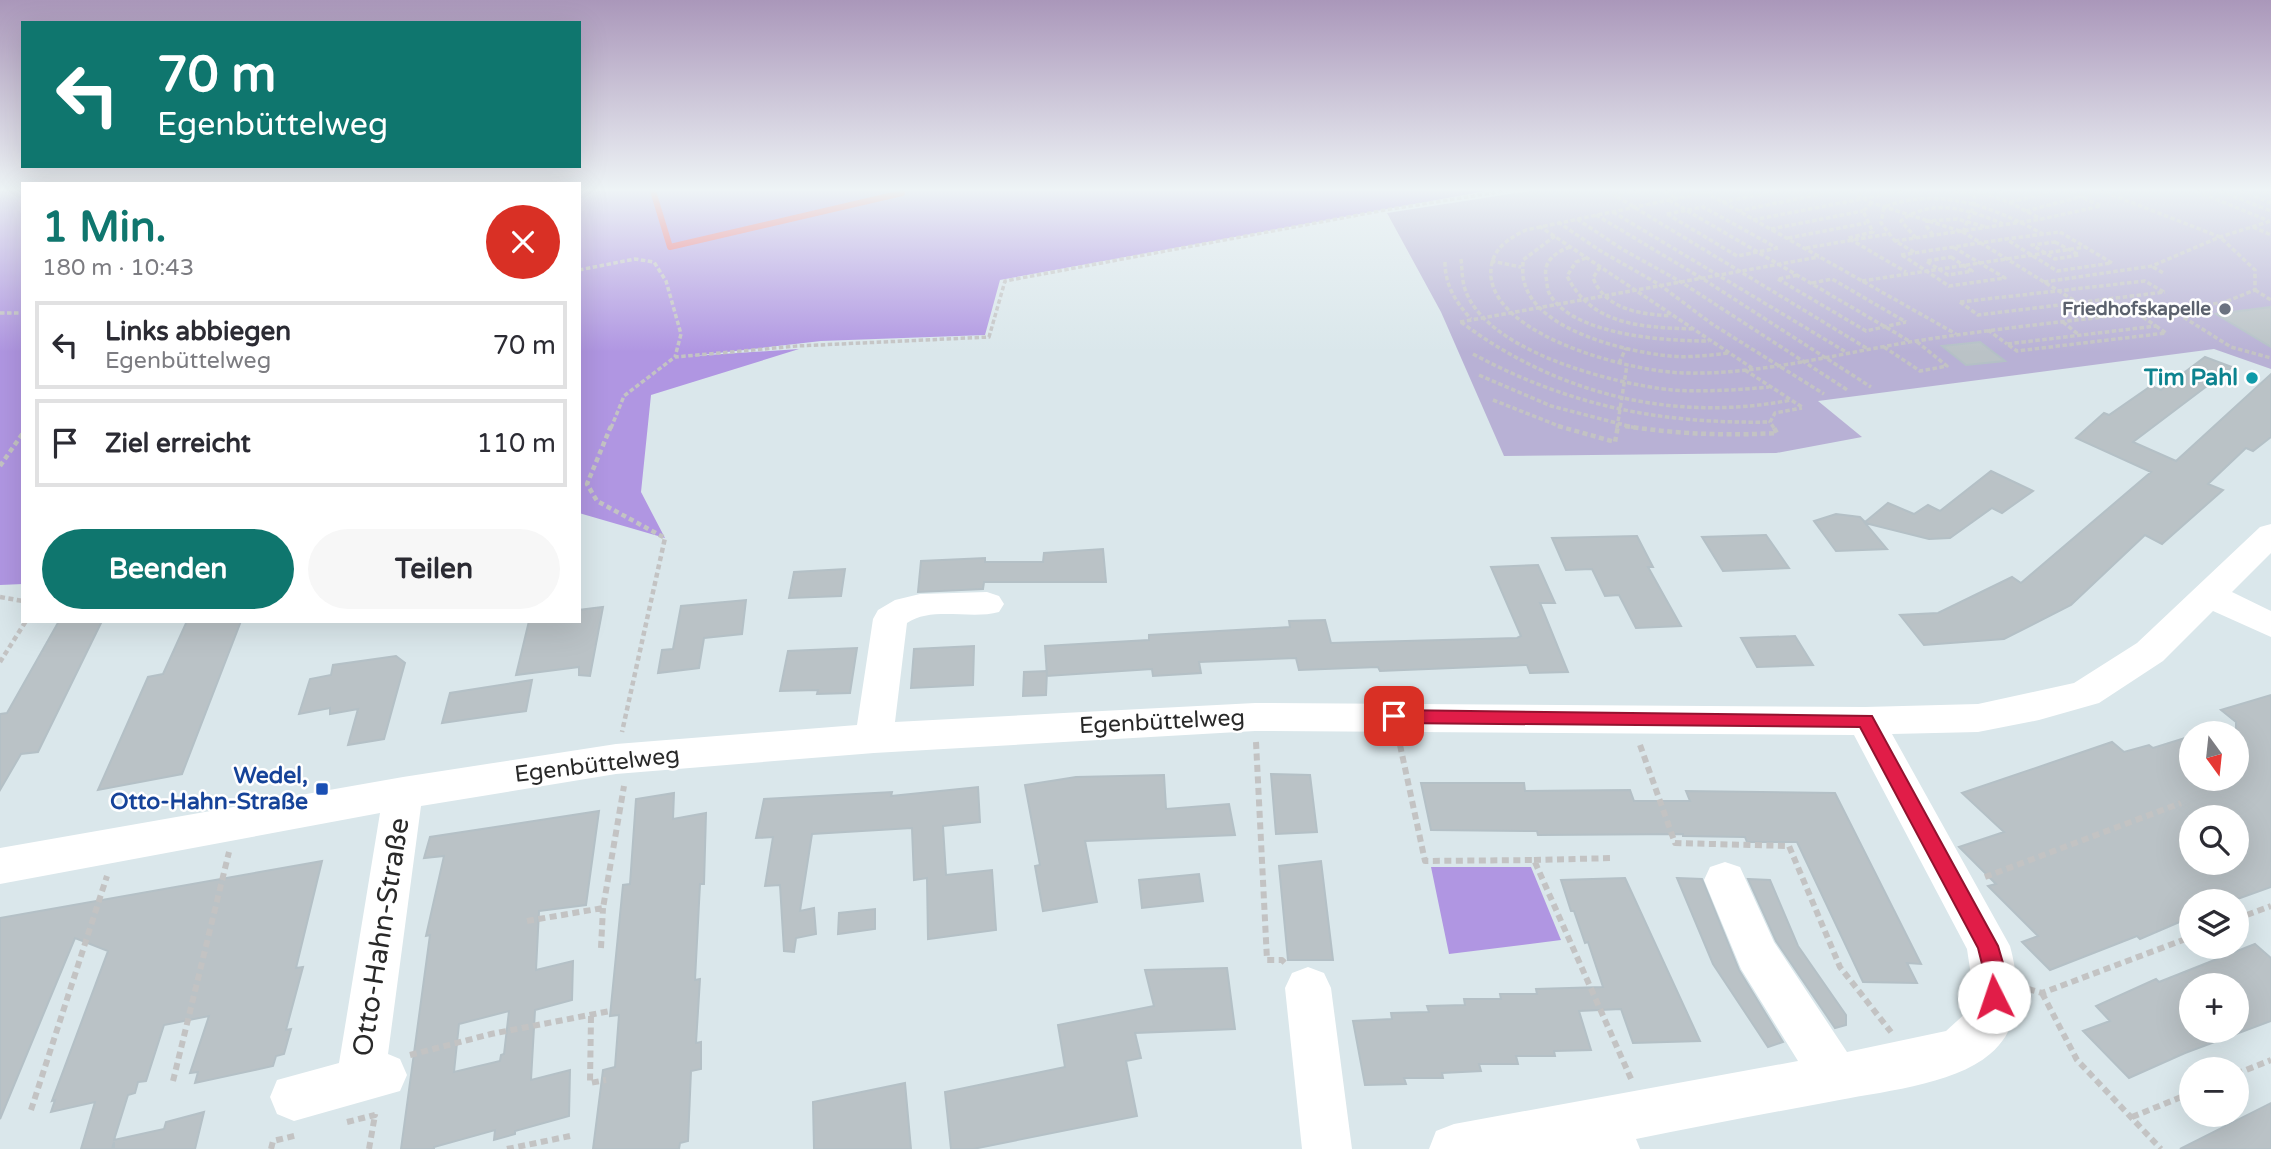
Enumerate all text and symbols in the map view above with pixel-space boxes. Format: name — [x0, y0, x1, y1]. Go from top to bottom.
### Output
text: 70 m — [157, 46, 276, 105]
icon: left — [42, 49, 133, 140]
text: Egenbüttelweg — [157, 106, 388, 144]
text: 1 Min. — [42, 202, 166, 253]
button: close — [486, 205, 560, 279]
text: 180 m · 10:43 — [42, 254, 194, 282]
place label: Friedhofskapelle — [2062, 298, 2211, 321]
marker: Friedhofskapelle — [2217, 301, 2233, 317]
text: Links abbiegen — [105, 316, 291, 347]
icon: left — [46, 326, 84, 364]
text: 70 m — [493, 330, 556, 361]
text: Egenbüttelweg — [105, 347, 271, 375]
place label: Tim Pahl — [2143, 364, 2238, 392]
marker: Tim Pahl — [2244, 370, 2260, 386]
icon: arrive — [46, 424, 84, 462]
text: Ziel erreicht — [105, 428, 251, 459]
text: 110 m — [476, 428, 556, 459]
button: Beenden — [42, 529, 294, 609]
button: Teilen — [308, 529, 560, 609]
pin — [1364, 686, 1424, 746]
icon: arrive — [1375, 697, 1413, 735]
street label: Egenbüttelweg — [1078, 704, 1246, 740]
north arrow — [2179, 721, 2249, 791]
map controls — [2179, 721, 2249, 1127]
street label: Egenbüttelweg — [513, 741, 681, 789]
place label: Wedel, Otto-Hahn-Straße — [110, 762, 308, 816]
marker: Wedel, Otto-Hahn-Straße — [314, 781, 330, 797]
button: search — [2179, 805, 2249, 875]
street label: Otto-Hahn-Straße — [345, 815, 417, 1059]
button: layers — [2179, 889, 2249, 959]
position arrow — [1957, 960, 2031, 1034]
button: + — [2179, 973, 2249, 1043]
button: − — [2179, 1057, 2249, 1127]

